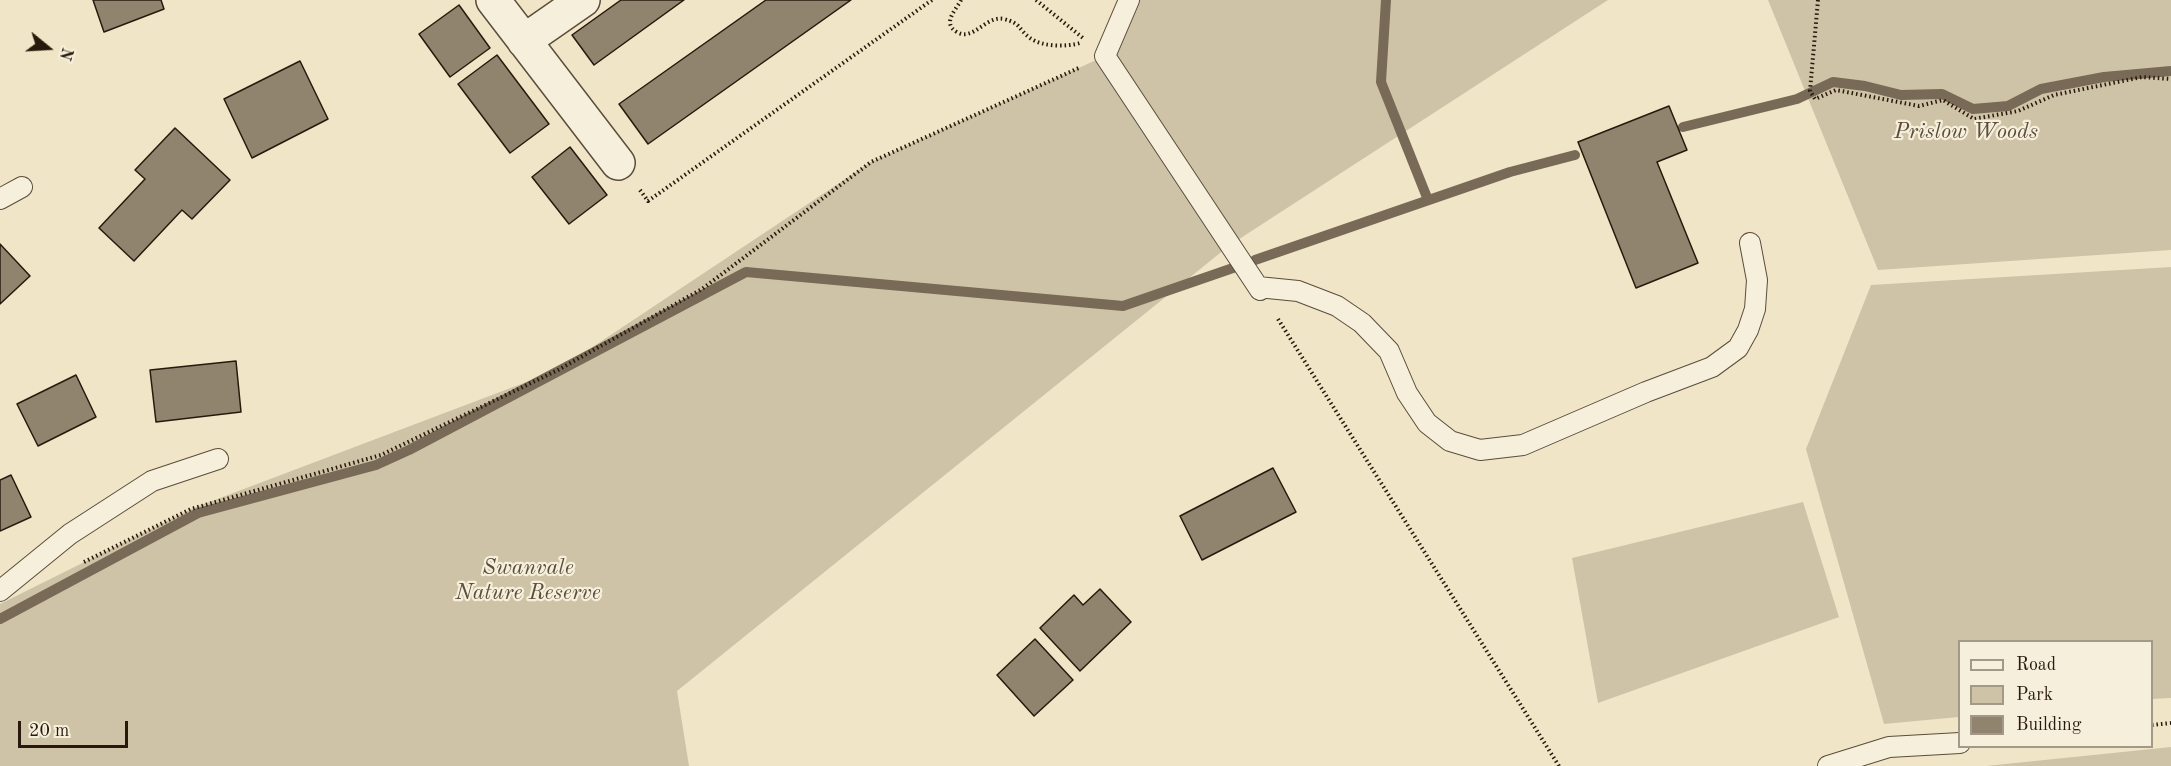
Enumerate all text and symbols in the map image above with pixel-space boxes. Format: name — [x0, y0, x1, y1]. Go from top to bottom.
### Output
north arrow — [18, 18, 78, 78]
text: N — [56, 45, 75, 62]
park label: Prislow Woods — [1894, 119, 2038, 145]
park label: Swanvale Nature Reserve — [455, 555, 601, 606]
legend — [1958, 640, 2153, 748]
text: Road — [2016, 656, 2056, 674]
text: Park — [2016, 686, 2053, 704]
scale bar — [21, 709, 130, 747]
text: Building — [2016, 716, 2081, 734]
text: 20 m — [29, 722, 69, 740]

